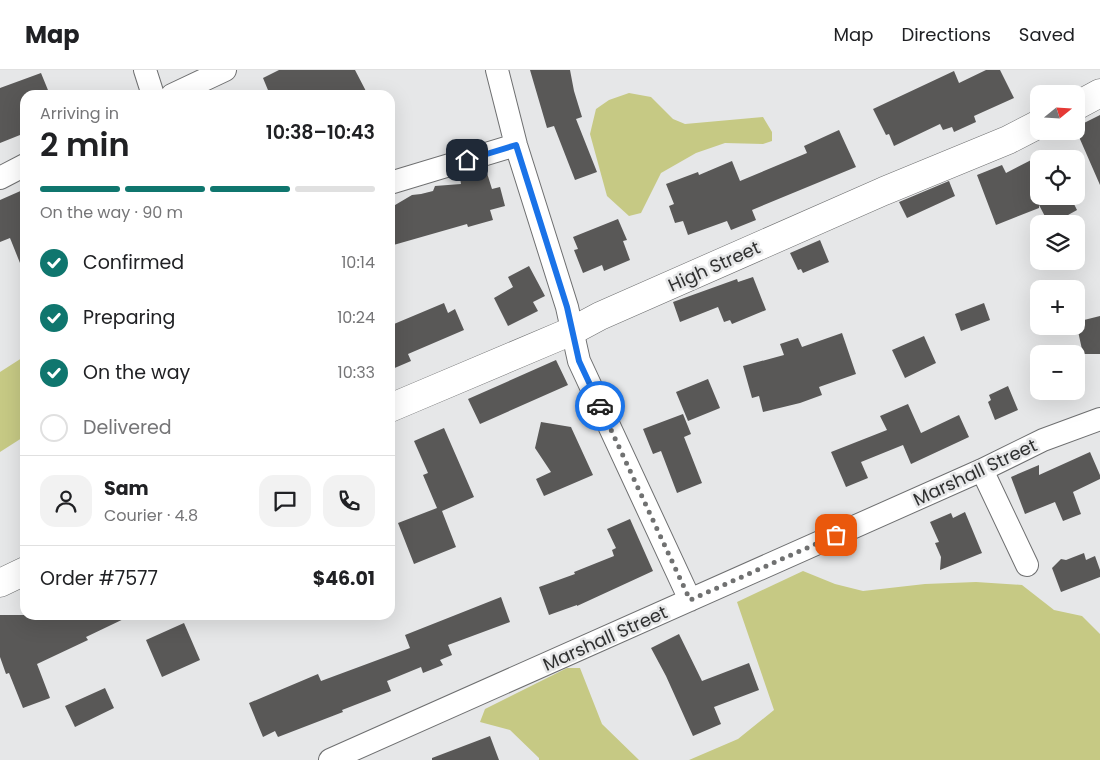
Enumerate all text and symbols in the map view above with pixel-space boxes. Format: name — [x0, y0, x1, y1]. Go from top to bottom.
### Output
text: Map — [25, 18, 80, 51]
text: Map — [834, 22, 873, 47]
text: Directions — [901, 22, 991, 47]
text: Saved — [1019, 22, 1075, 47]
north arrow — [1030, 85, 1085, 140]
map controls — [1030, 85, 1085, 400]
text: Arriving in — [40, 102, 119, 125]
text: 10:38–10:43 — [266, 119, 375, 146]
text: 2 min — [40, 122, 130, 167]
pin — [446, 139, 488, 181]
icon: home — [453, 146, 481, 174]
button: locate — [1030, 150, 1085, 205]
text: On the way · 90 m — [40, 201, 183, 224]
button: layers — [1030, 215, 1085, 270]
street label: High Street — [664, 235, 764, 297]
icon: check — [40, 249, 68, 277]
text: Confirmed — [83, 249, 184, 276]
text: 10:14 — [341, 251, 375, 274]
button: + — [1030, 280, 1085, 335]
icon: check — [40, 304, 68, 332]
text: Preparing — [83, 304, 175, 331]
text: 10:24 — [337, 306, 375, 329]
button: − — [1030, 345, 1085, 400]
icon: check — [40, 359, 68, 387]
text: On the way — [83, 359, 190, 386]
text: 10:33 — [338, 361, 375, 384]
courier — [575, 381, 625, 431]
icon: car — [586, 392, 614, 420]
text: Delivered — [83, 414, 172, 441]
street label: Marshall Street — [909, 432, 1041, 512]
button: person — [40, 475, 92, 527]
text: Sam — [104, 475, 149, 502]
button: chat — [259, 475, 311, 527]
button: phone — [323, 475, 375, 527]
text: Courier · 4.8 — [104, 504, 198, 527]
pin — [815, 514, 857, 556]
icon: bag — [822, 521, 850, 549]
text: Order #7577 — [40, 565, 158, 592]
text: $46.01 — [313, 565, 375, 592]
street label: Marshall Street — [539, 599, 671, 677]

